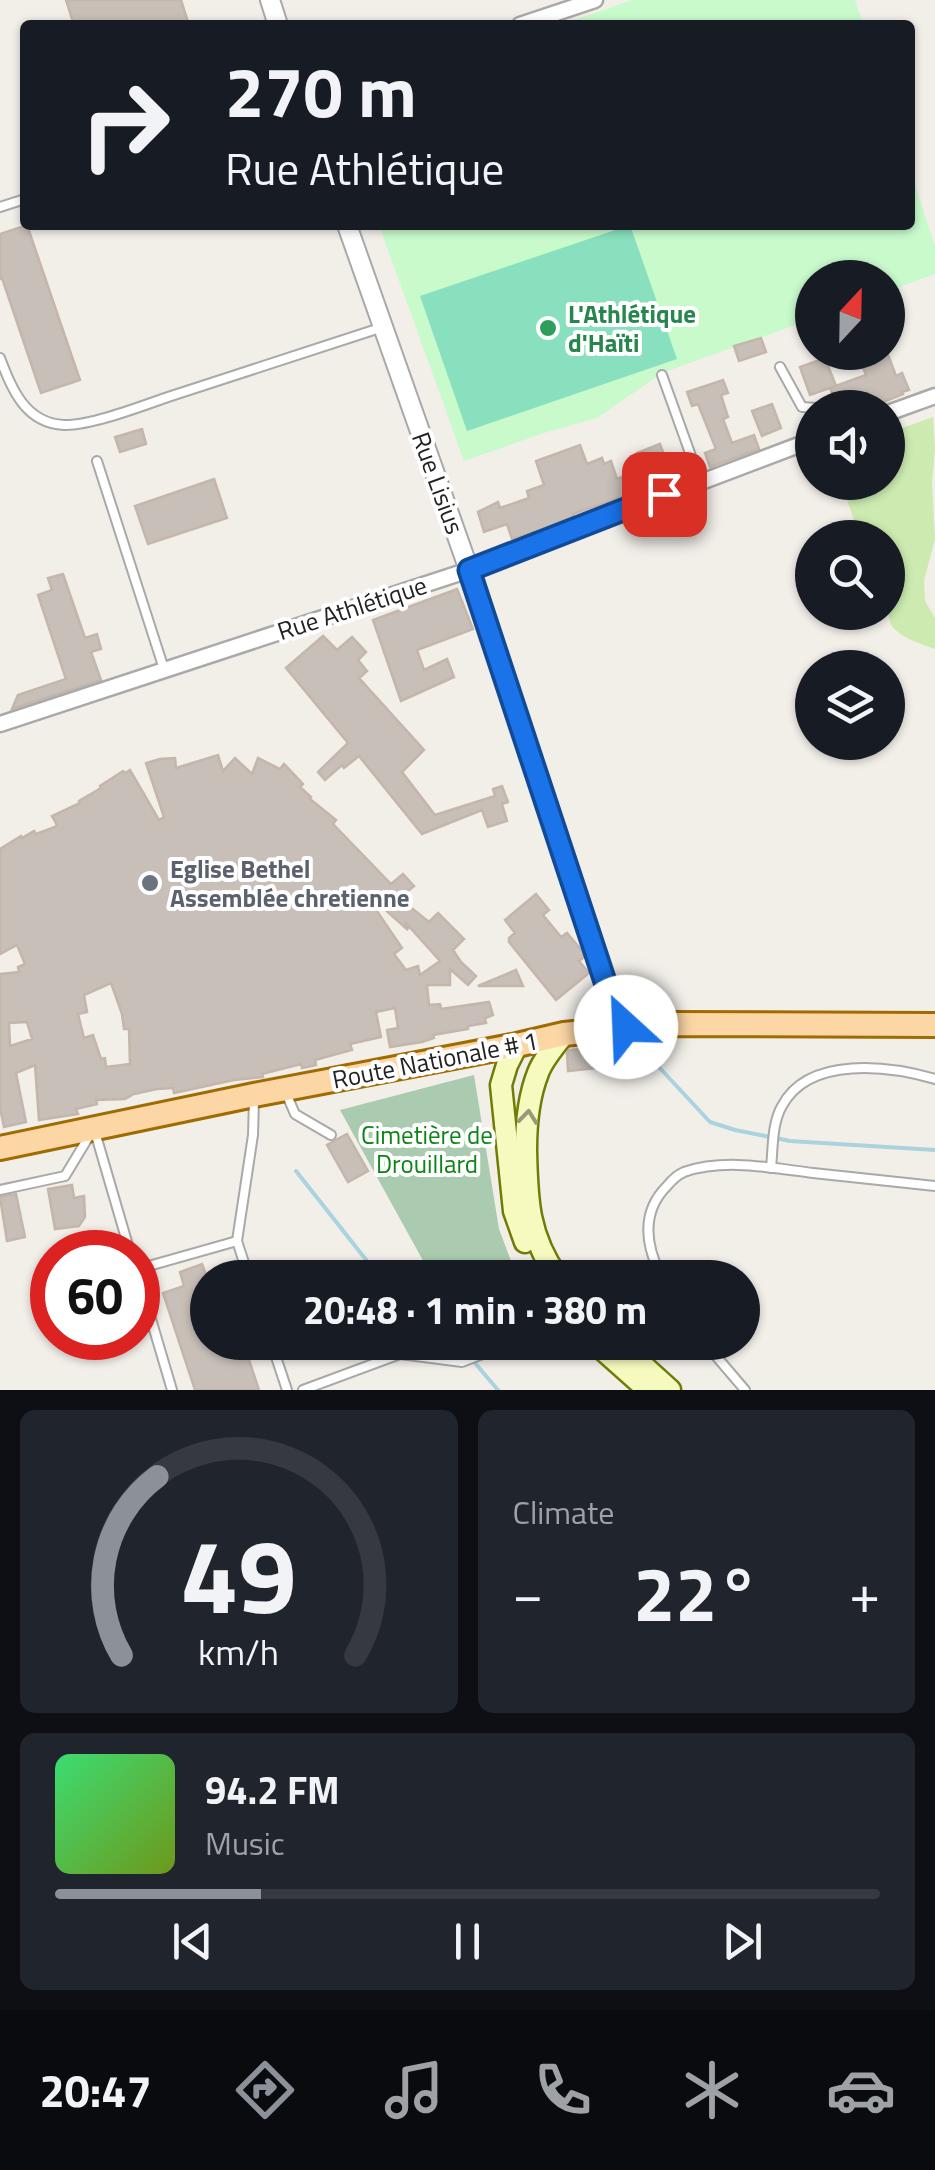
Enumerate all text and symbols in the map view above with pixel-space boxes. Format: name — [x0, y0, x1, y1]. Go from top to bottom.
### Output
text: 270 m — [225, 38, 417, 144]
icon: right — [60, 60, 190, 190]
text: Rue Athlétique — [225, 134, 504, 202]
north arrow — [795, 260, 905, 370]
map controls — [795, 260, 905, 760]
place label: L'Athlétique d'Haïti — [568, 295, 696, 362]
marker: L'Athlétique d'Haïti — [537, 317, 559, 339]
button: sound — [795, 390, 905, 500]
street label: Rue Lisius — [402, 427, 474, 539]
pin — [622, 452, 707, 537]
icon: arrive — [637, 467, 692, 522]
button: search — [795, 520, 905, 630]
street label: Rue Athlétique — [272, 566, 432, 650]
button: layers — [795, 650, 905, 760]
place label: Eglise Bethel Assemblée chretienne — [170, 850, 409, 917]
marker: Eglise Bethel Assemblée chretienne — [139, 872, 161, 894]
position arrow — [574, 975, 678, 1079]
street label: Route Nationale # 1 — [329, 1021, 541, 1099]
one-way arrow — [517, 1109, 538, 1125]
park label: Cimetière de Drouillard — [361, 1116, 493, 1183]
speed limit sign: 60 — [30, 1230, 160, 1360]
text: 20:48 · 1 min · 380 m — [303, 1281, 647, 1339]
text: Climate — [513, 1488, 614, 1536]
text: 49 — [181, 1495, 297, 1653]
text: 22° — [633, 1536, 759, 1650]
text: − — [513, 1551, 543, 1634]
text: + — [849, 1551, 880, 1634]
text: km/h — [198, 1624, 279, 1679]
text: 94.2 FM — [205, 1761, 340, 1819]
text: Music — [205, 1819, 285, 1867]
icon: previous — [165, 1914, 220, 1969]
icon: pause — [440, 1914, 495, 1969]
icon: next — [715, 1914, 770, 1969]
icon: directions — [230, 2055, 300, 2125]
icon: music — [379, 2055, 449, 2125]
icon: phone — [528, 2055, 598, 2125]
icon: climate — [677, 2055, 747, 2125]
icon: car — [826, 2055, 896, 2125]
text: 20:47 — [39, 2056, 152, 2124]

